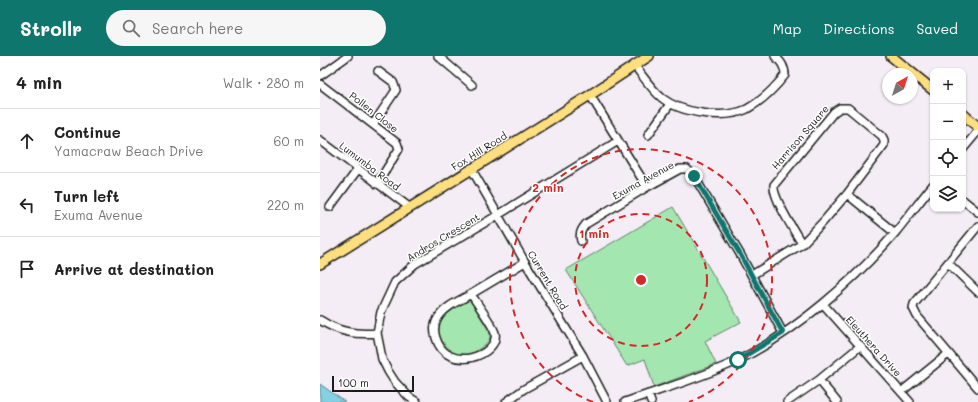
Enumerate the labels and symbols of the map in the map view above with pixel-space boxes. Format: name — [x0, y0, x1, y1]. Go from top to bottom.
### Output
north arrow — [882, 68, 918, 104]
street label: Pollen Close — [347, 88, 401, 136]
street label: Harrison Square — [768, 102, 832, 172]
street label: Fox Hill Road — [449, 128, 509, 174]
street label: Lumumba Road — [337, 138, 403, 194]
street label: Exuma Avenue — [610, 157, 676, 203]
route end — [685, 167, 703, 185]
text: 2 min — [532, 179, 564, 195]
street label: Andros Crescent — [404, 210, 482, 264]
text: 1 min — [579, 225, 609, 241]
street label: Current Road — [525, 248, 571, 312]
centre of rings — [634, 273, 648, 287]
street label: Eleuthera Drive — [843, 313, 905, 379]
route start — [729, 351, 747, 369]
scale bar — [332, 374, 414, 393]

